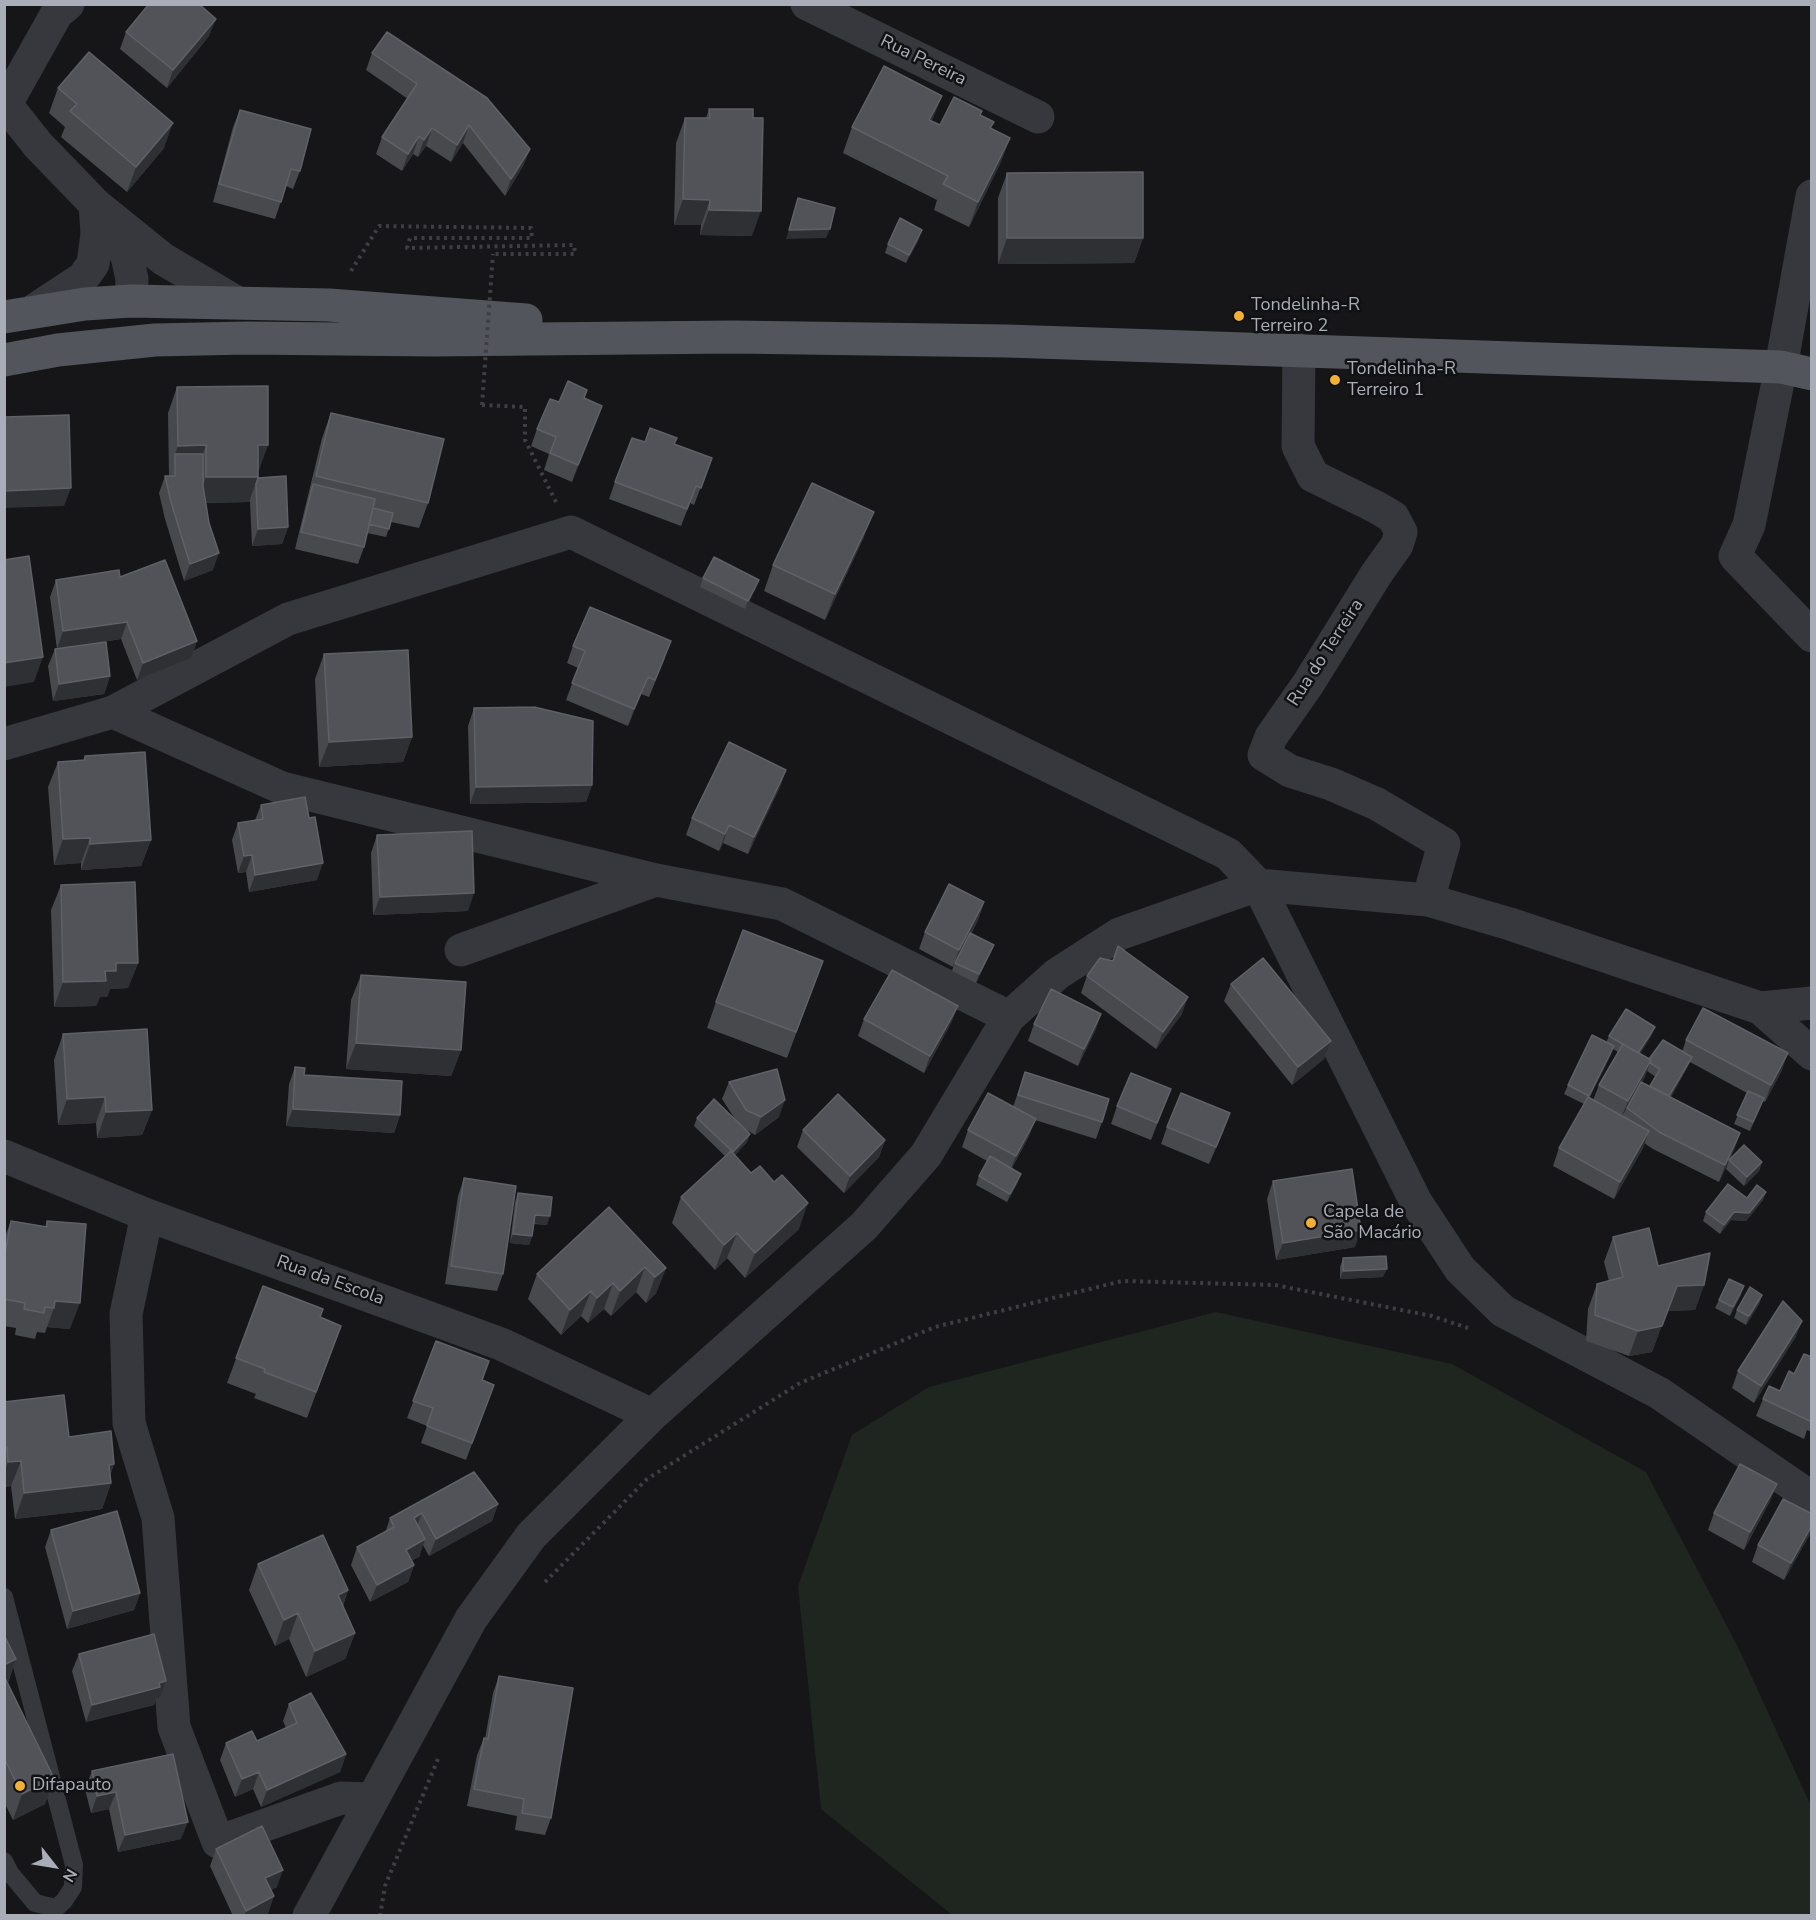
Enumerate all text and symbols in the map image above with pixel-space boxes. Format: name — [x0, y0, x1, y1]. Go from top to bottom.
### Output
street label: Rua Pereira — [877, 31, 969, 91]
place label: Tondelinha-R Terreiro 2 — [1251, 295, 1360, 338]
marker: Tondelinha-R Terreiro 2 — [1232, 309, 1246, 323]
place label: Tondelinha-R Terreiro 1 — [1347, 359, 1456, 401]
marker: Tondelinha-R Terreiro 1 — [1328, 373, 1342, 387]
street label: Rua do Terreira — [1283, 596, 1369, 710]
place label: Capela de São Macário — [1323, 1202, 1422, 1244]
marker: Capela de São Macário — [1304, 1216, 1318, 1230]
street label: Rua da Escola — [273, 1252, 387, 1310]
place label: Difapauto — [32, 1775, 111, 1797]
marker: Difapauto — [13, 1779, 27, 1793]
north arrow — [24, 1836, 84, 1896]
text: N — [57, 1864, 82, 1886]

